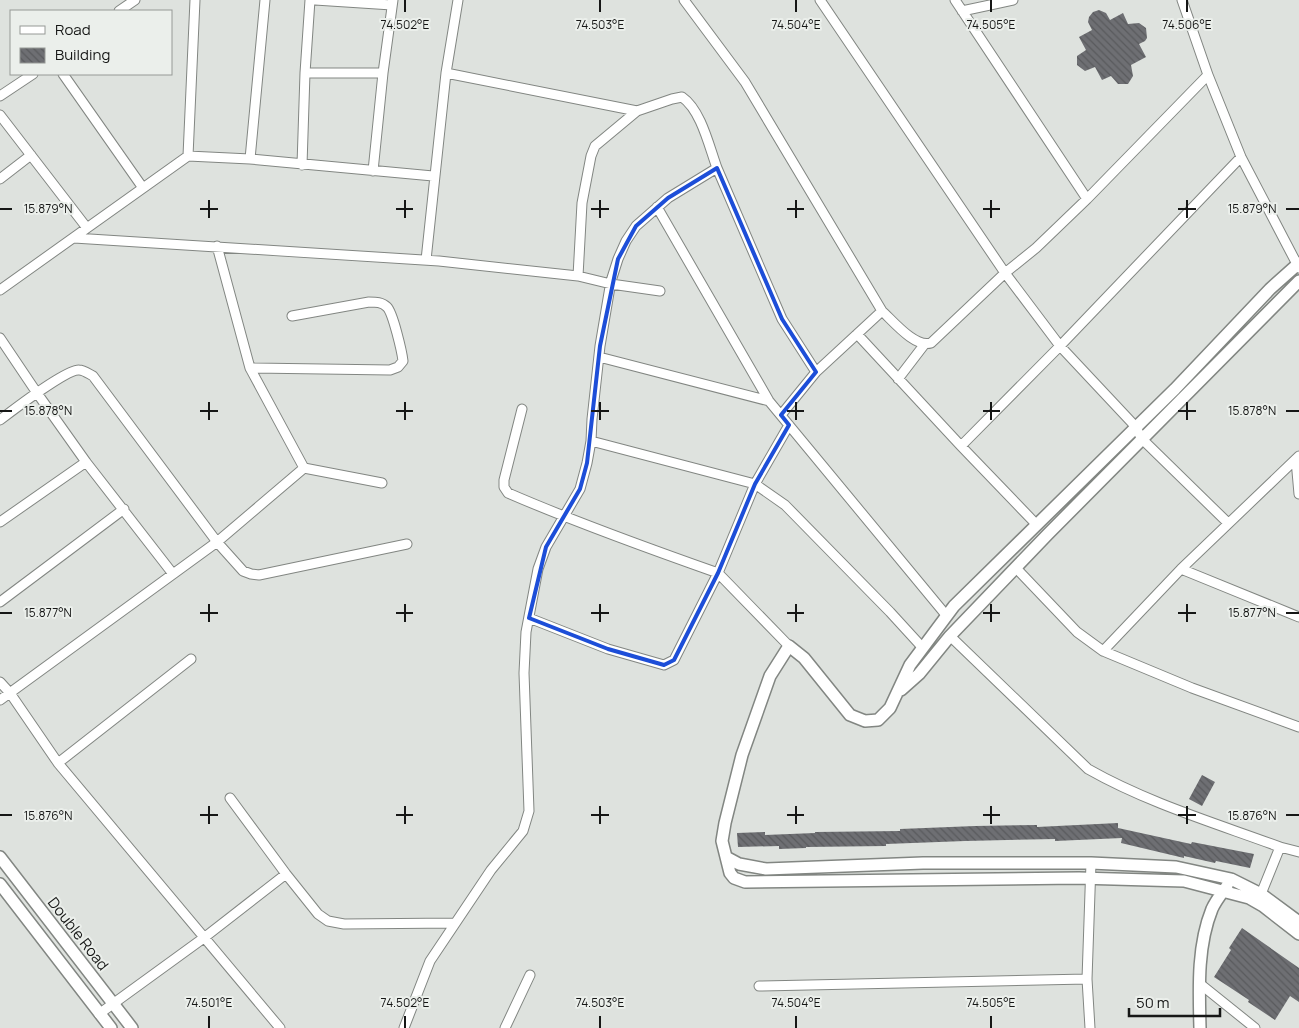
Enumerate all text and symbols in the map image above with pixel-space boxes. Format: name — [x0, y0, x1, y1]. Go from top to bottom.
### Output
legend — [10, 10, 172, 75]
text: 74.502°E — [381, 16, 430, 33]
text: 74.503°E — [576, 16, 624, 33]
text: 74.504°E — [772, 16, 821, 33]
text: 74.505°E — [967, 16, 1016, 33]
text: 74.506°E — [1162, 16, 1212, 33]
text: Road — [55, 19, 91, 40]
text: Building — [55, 44, 110, 65]
text: 15.879°N — [24, 200, 72, 217]
text: 15.879°N — [1228, 200, 1276, 217]
text: 15.878°N — [24, 402, 72, 419]
text: 15.878°N — [1228, 402, 1276, 419]
text: 15.877°N — [24, 604, 72, 621]
text: 15.877°N — [1228, 604, 1276, 621]
text: 15.876°N — [24, 807, 72, 824]
text: 15.876°N — [1228, 807, 1276, 824]
street label: Double Road — [43, 893, 114, 975]
scale bar — [1129, 986, 1220, 1018]
text: 50 m — [1136, 992, 1170, 1013]
text: 74.501°E — [186, 994, 232, 1011]
text: 74.502°E — [381, 994, 430, 1011]
text: 74.503°E — [576, 994, 624, 1011]
text: 74.504°E — [772, 994, 821, 1011]
text: 74.505°E — [967, 994, 1016, 1011]

